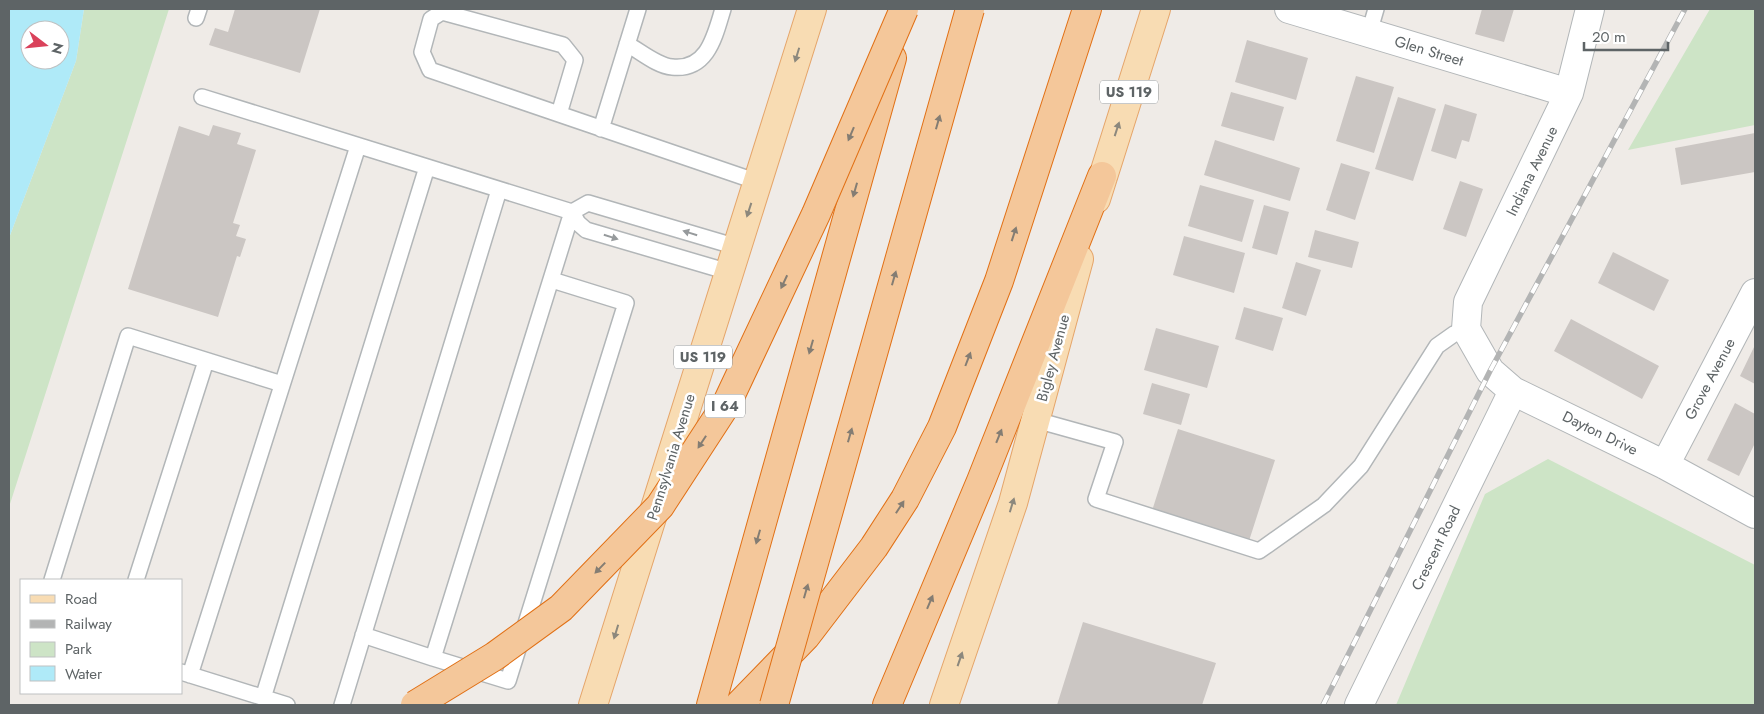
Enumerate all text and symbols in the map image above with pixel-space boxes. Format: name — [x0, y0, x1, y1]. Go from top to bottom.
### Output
north arrow — [20, 20, 70, 70]
scale bar — [1584, 20, 1668, 52]
text: 20 m — [1592, 26, 1626, 48]
street label: Glen Street — [1392, 30, 1467, 72]
text: N — [46, 40, 69, 57]
one-way arrow — [793, 48, 801, 63]
road number: US 119 — [1100, 80, 1158, 104]
one-way arrow — [935, 114, 943, 129]
one-way arrow — [1114, 122, 1122, 137]
street label: Indiana Avenue — [1501, 122, 1563, 220]
one-way arrow — [846, 127, 854, 141]
one-way arrow — [851, 183, 859, 198]
one-way arrow — [744, 203, 752, 218]
one-way arrow — [1010, 227, 1018, 242]
one-way arrow — [683, 229, 698, 237]
one-way arrow — [604, 234, 619, 242]
one-way arrow — [891, 271, 899, 286]
one-way arrow — [780, 275, 788, 289]
street label: Bigley Avenue — [1031, 312, 1075, 404]
street label: Grove Avenue — [1679, 334, 1741, 424]
one-way arrow — [807, 339, 815, 354]
road number: US 119 — [674, 346, 732, 368]
one-way arrow — [965, 352, 973, 367]
street label: Pennsylvania Avenue — [641, 391, 701, 523]
road number: I 64 — [705, 394, 745, 418]
street label: Dayton Drive — [1559, 405, 1642, 461]
one-way arrow — [846, 427, 854, 442]
one-way arrow — [995, 428, 1003, 443]
one-way arrow — [697, 435, 706, 449]
one-way arrow — [1009, 498, 1017, 513]
one-way arrow — [896, 500, 905, 513]
street label: Crescent Road — [1406, 502, 1466, 594]
one-way arrow — [753, 530, 761, 545]
one-way arrow — [594, 561, 606, 573]
legend — [20, 579, 182, 694]
one-way arrow — [802, 583, 810, 599]
text: Road — [65, 588, 97, 610]
one-way arrow — [926, 595, 934, 609]
text: Railway — [65, 613, 112, 635]
one-way arrow — [612, 625, 619, 640]
text: Park — [65, 638, 92, 660]
one-way arrow — [956, 651, 964, 666]
text: Water — [65, 663, 103, 685]

